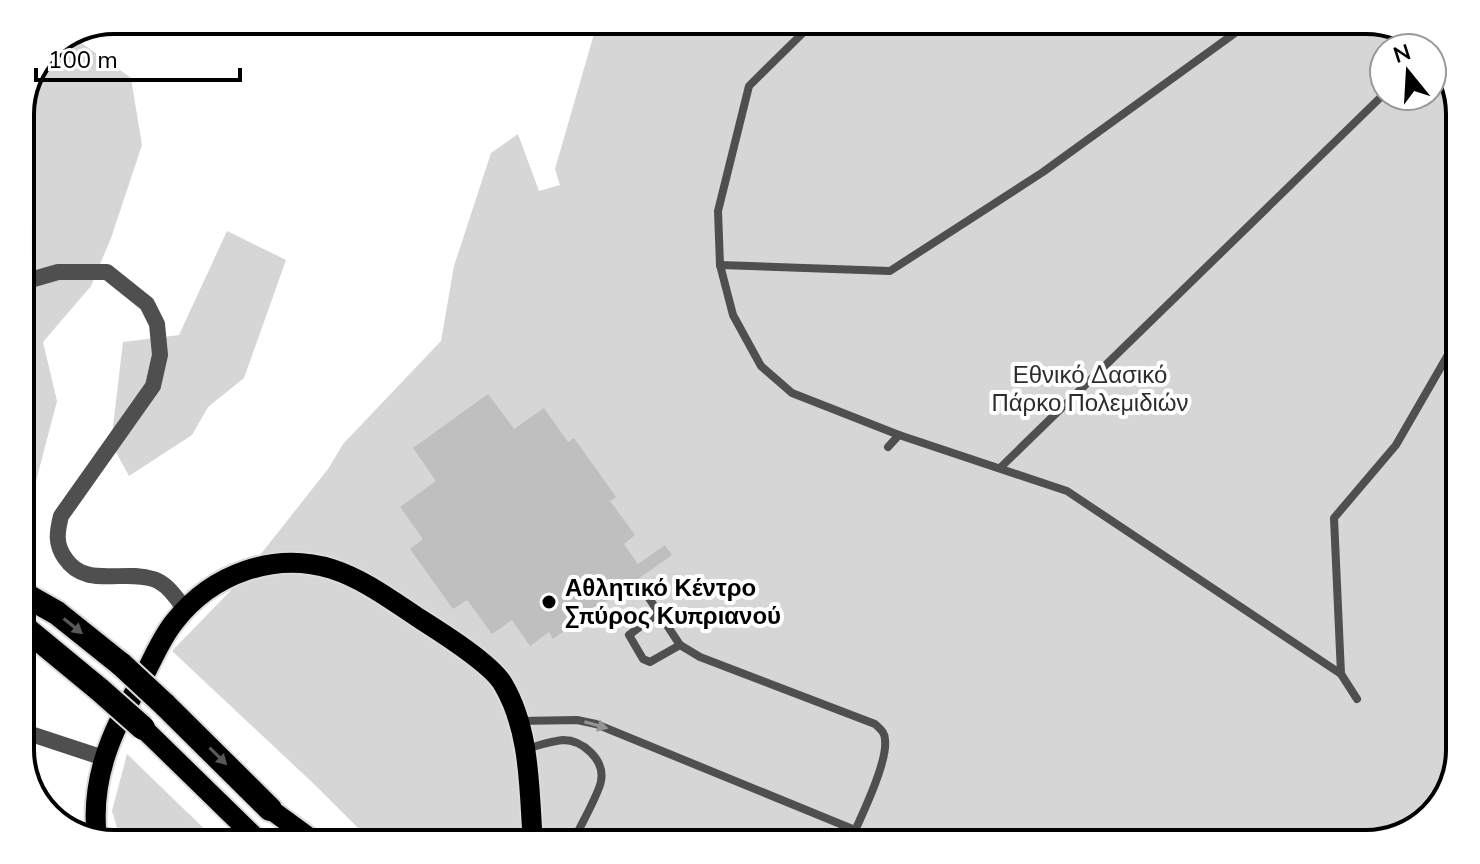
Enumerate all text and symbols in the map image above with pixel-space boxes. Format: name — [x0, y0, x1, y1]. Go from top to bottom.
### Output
scale bar — [36, 32, 240, 82]
north arrow — [1368, 32, 1448, 112]
text: N — [1390, 37, 1415, 71]
text: 100 m — [48, 44, 118, 76]
park label: Εθνικό Δασικό Πάρκο Πολεμιδιών — [991, 359, 1189, 419]
place label: Αθλητικό Κέντρο Σπύρος Κυπριανού — [565, 572, 781, 632]
marker: Αθλητικό Κέντρο Σπύρος Κυπριανού — [540, 593, 558, 611]
one-way arrow — [63, 617, 83, 634]
one-way arrow — [584, 719, 608, 732]
one-way arrow — [208, 746, 227, 765]

